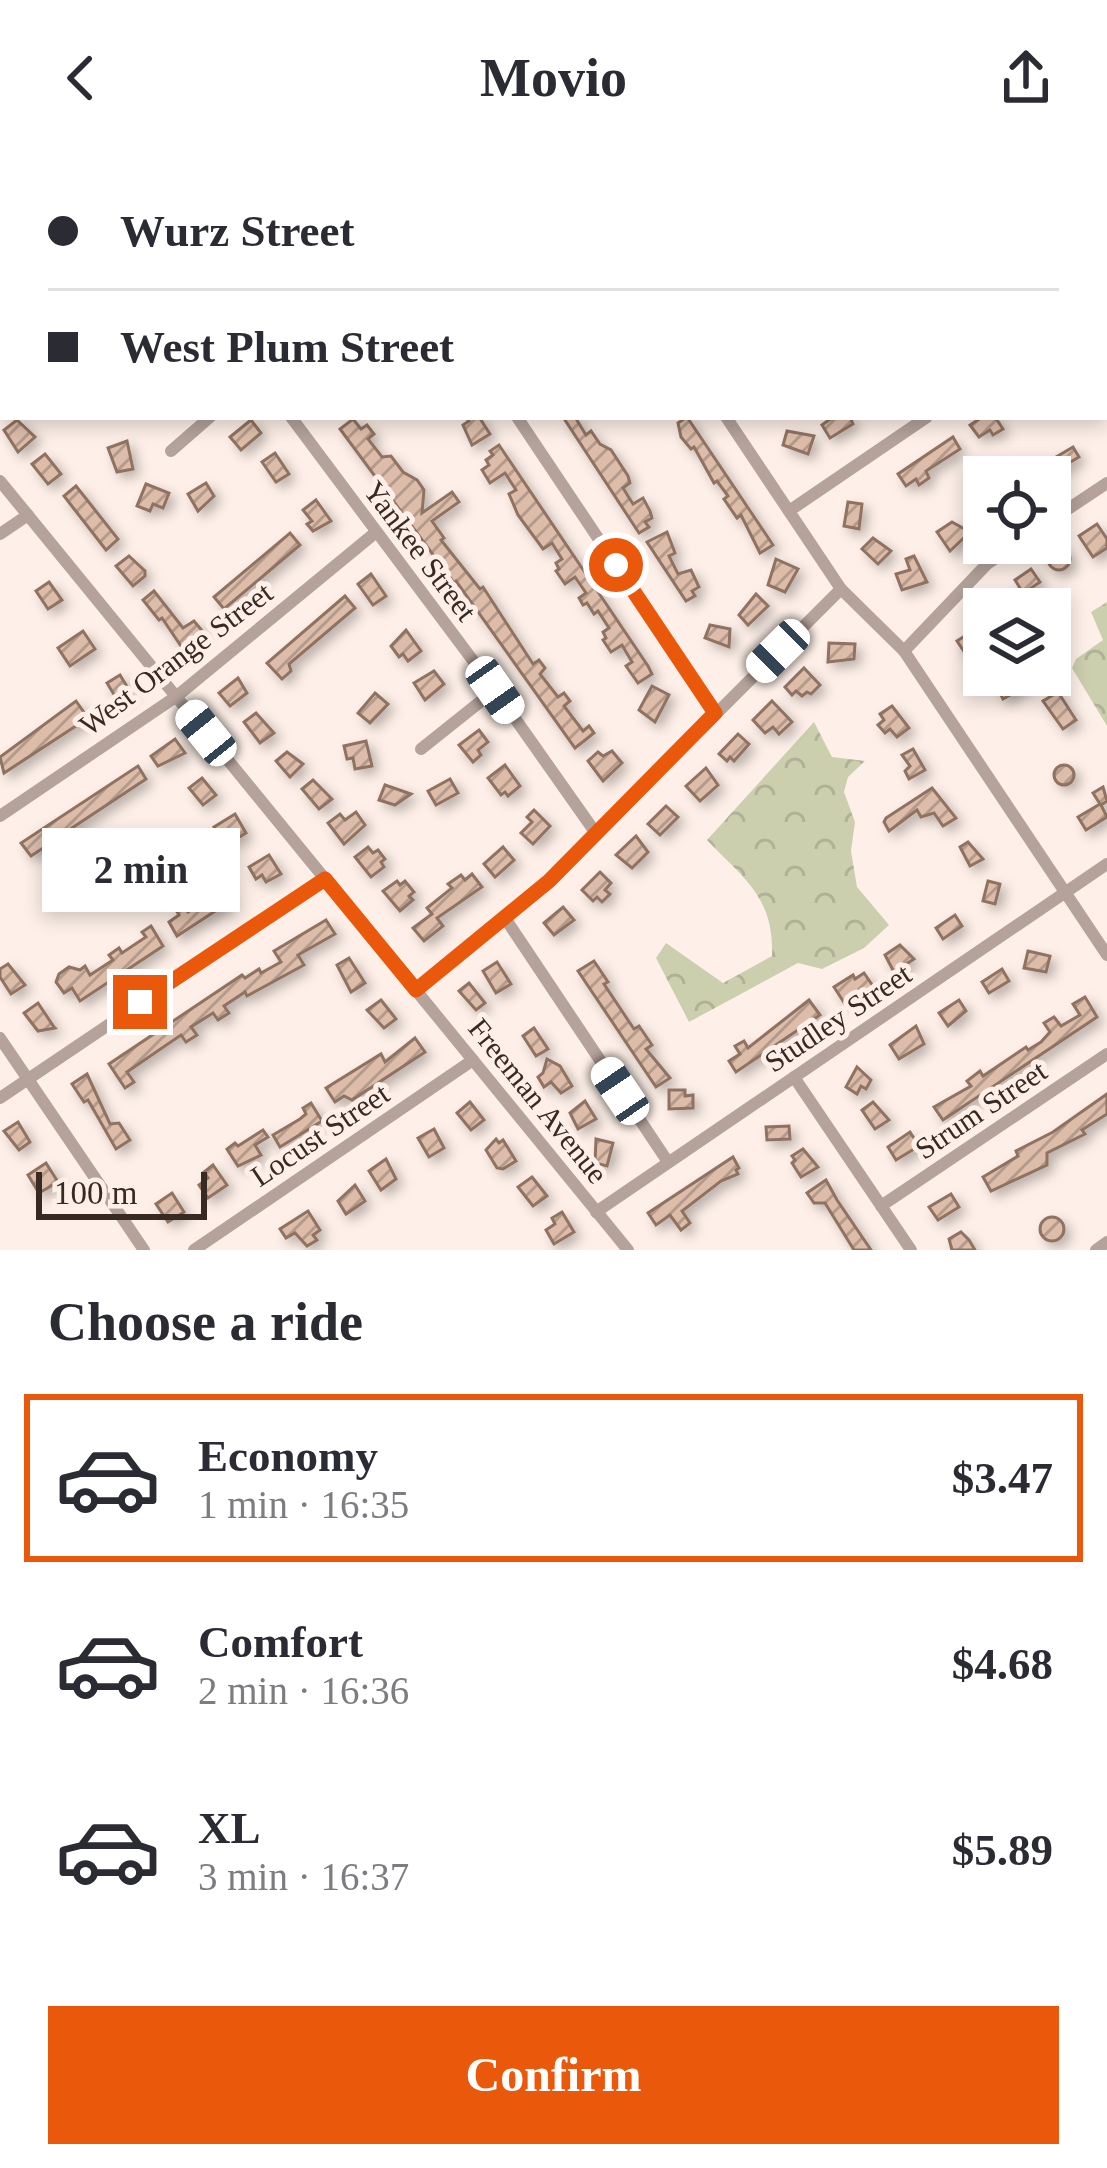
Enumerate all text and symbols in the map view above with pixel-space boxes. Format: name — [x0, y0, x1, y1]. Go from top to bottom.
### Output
icon: back — [48, 45, 114, 111]
icon: share — [993, 45, 1059, 111]
text: Movio — [480, 48, 627, 108]
text: Wurz Street — [120, 206, 355, 256]
text: West Plum Street — [120, 322, 454, 372]
map controls — [963, 456, 1071, 696]
button: locate — [963, 456, 1071, 564]
street label: Yankee Street — [357, 474, 484, 627]
route start — [589, 538, 643, 592]
street label: West Orange Street — [73, 575, 279, 742]
button: layers — [963, 588, 1071, 696]
car — [740, 613, 816, 689]
car — [460, 650, 530, 730]
car — [169, 694, 243, 772]
callout: 2 min — [41, 828, 239, 912]
text: 2 min — [94, 848, 188, 891]
street label: Studley Street — [758, 956, 918, 1079]
route end — [113, 975, 167, 1029]
street label: Freeman Avenue — [462, 1012, 615, 1190]
car — [585, 1051, 655, 1131]
street label: Strum Street — [909, 1053, 1053, 1165]
street label: Locust Street — [245, 1076, 395, 1193]
scale bar — [36, 1166, 207, 1219]
text: 100 m — [54, 1175, 137, 1211]
text: Choose a ride — [48, 1292, 363, 1352]
icon: car — [54, 1424, 162, 1532]
text: Economy — [198, 1431, 378, 1481]
text: $3.47 — [952, 1453, 1053, 1503]
text: 1 min · 16:35 — [198, 1483, 409, 1526]
icon: car — [54, 1610, 162, 1718]
text: Comfort — [198, 1617, 363, 1667]
text: $4.68 — [952, 1639, 1053, 1689]
text: 2 min · 16:36 — [198, 1669, 409, 1712]
icon: car — [54, 1796, 162, 1904]
text: XL — [198, 1803, 261, 1853]
text: $5.89 — [952, 1825, 1053, 1875]
text: 3 min · 16:37 — [198, 1855, 409, 1898]
button: Confirm — [48, 2006, 1059, 2144]

